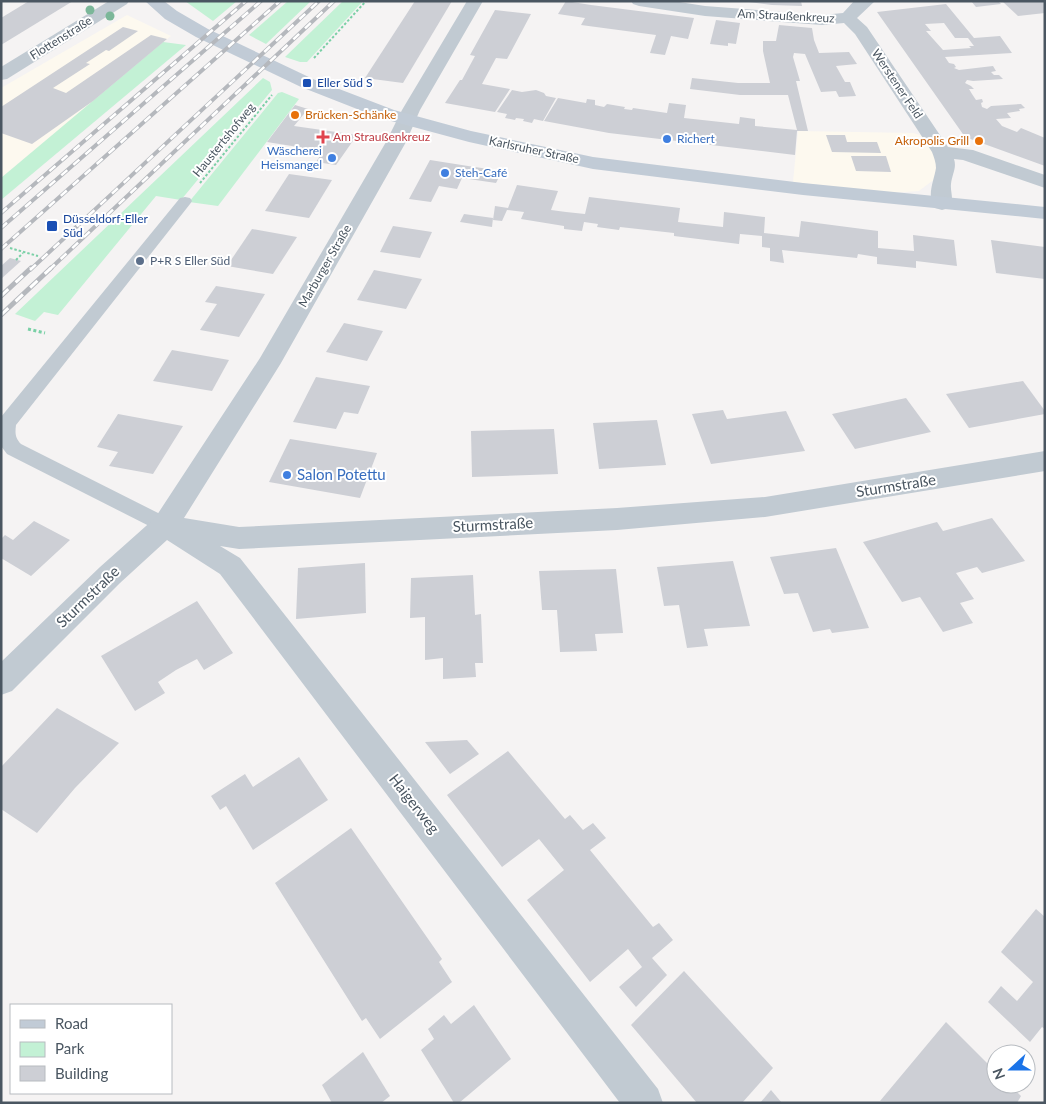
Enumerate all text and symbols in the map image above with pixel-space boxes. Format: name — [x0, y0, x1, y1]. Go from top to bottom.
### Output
street label: Am Straußenkreuz — [737, 5, 836, 26]
street label: Flottenstraße — [27, 13, 95, 63]
street label: Werstener Feld — [869, 46, 926, 121]
place label: Eller Süd S — [317, 75, 372, 90]
marker: Eller Süd S — [301, 77, 313, 89]
street label: Haustertshofweg — [189, 100, 258, 180]
place label: Brücken-Schänke — [305, 107, 396, 122]
marker: Brücken-Schänke — [289, 109, 301, 121]
place label: Am Straußenkreuz — [333, 129, 431, 144]
marker: Am Straußenkreuz — [317, 131, 329, 143]
place label: Richert — [677, 131, 715, 146]
street label: Karlsruher Straße — [488, 133, 580, 166]
marker: Richert — [661, 133, 673, 145]
place label: Akropolis Grill — [895, 133, 969, 148]
marker: Akropolis Grill — [973, 135, 985, 147]
place label: Wäscherei Heismangel — [261, 143, 322, 172]
marker: Wäscherei Heismangel — [326, 152, 338, 164]
place label: Steh-Café — [455, 165, 507, 180]
marker: Steh-Café — [439, 167, 451, 179]
place label: Düsseldorf-Eller Süd — [63, 211, 149, 240]
marker: Düsseldorf-Eller Süd — [45, 219, 59, 233]
street label: Marburger Straße — [295, 222, 354, 310]
place label: P+R S Eller Süd — [150, 253, 230, 268]
marker: P+R S Eller Süd — [134, 255, 146, 267]
place label: Salon Potettu — [297, 465, 386, 483]
marker: Salon Potettu — [281, 469, 293, 481]
street label: Sturmstraße — [855, 470, 937, 500]
street label: Sturmstraße — [452, 513, 534, 535]
street label: Sturmstraße — [52, 562, 123, 631]
street label: Haigerweg — [386, 770, 444, 837]
legend — [10, 1004, 172, 1094]
text: Road — [55, 1014, 88, 1032]
text: Park — [55, 1039, 85, 1057]
north arrow — [986, 1044, 1036, 1094]
text: Building — [55, 1064, 108, 1082]
text: N — [989, 1066, 1008, 1082]

